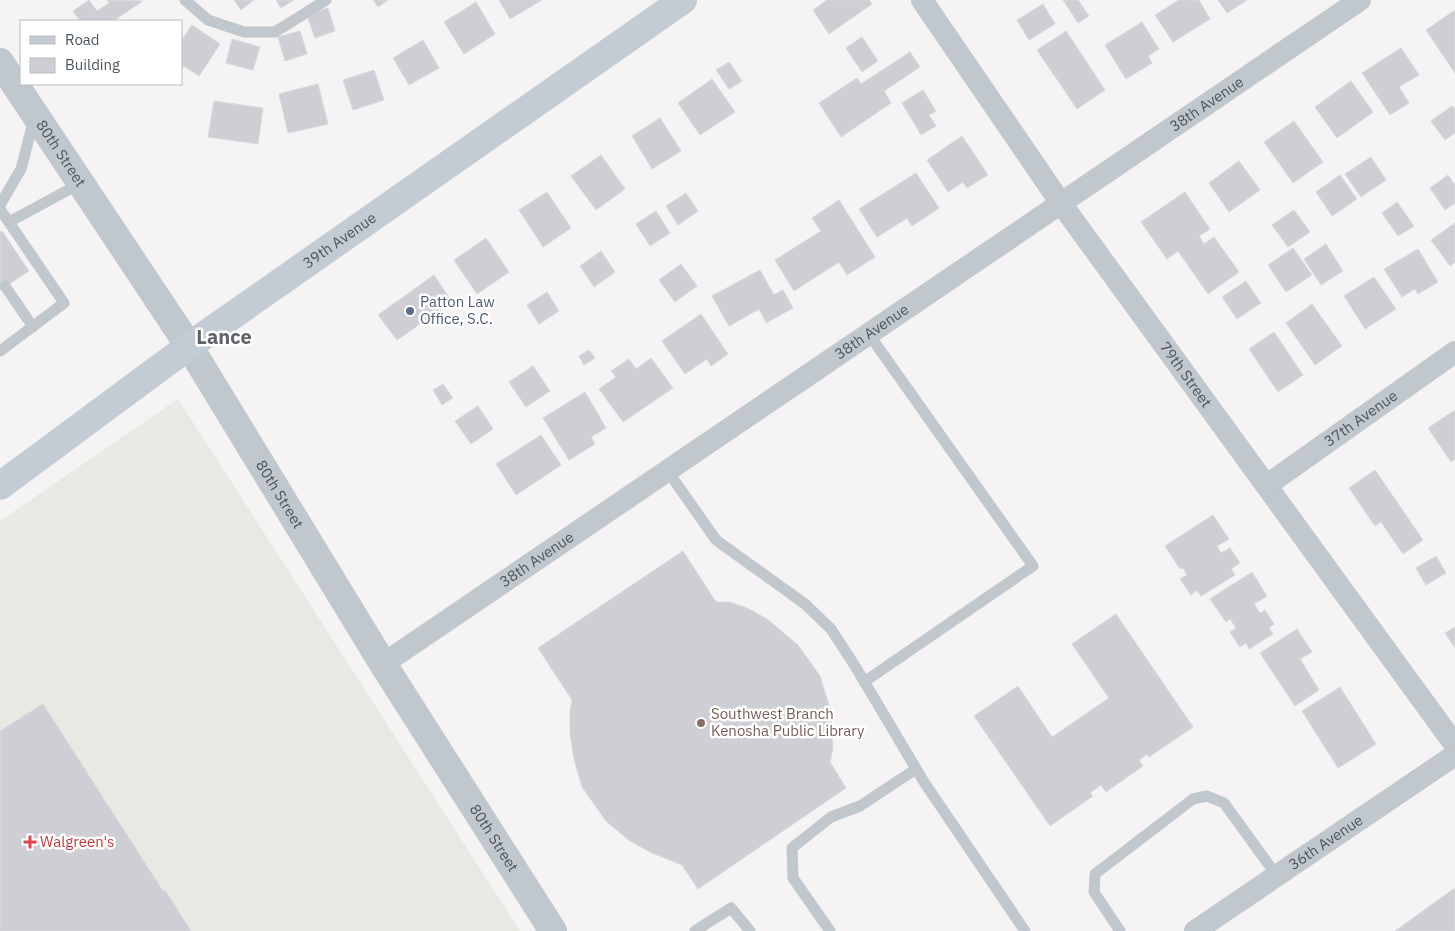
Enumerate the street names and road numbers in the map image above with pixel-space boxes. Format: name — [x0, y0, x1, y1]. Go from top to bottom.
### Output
street label: 38th Avenue — [1166, 72, 1247, 136]
street label: 80th Street — [32, 116, 90, 190]
street label: 39th Avenue — [299, 208, 380, 272]
street label: 38th Avenue — [831, 299, 912, 363]
street label: 79th Street — [1156, 338, 1216, 411]
street label: 37th Avenue — [1320, 386, 1401, 451]
street label: 80th Street — [252, 457, 308, 532]
street label: 38th Avenue — [496, 527, 577, 591]
street label: 80th Street — [466, 800, 523, 875]
street label: 36th Avenue — [1285, 810, 1366, 874]

